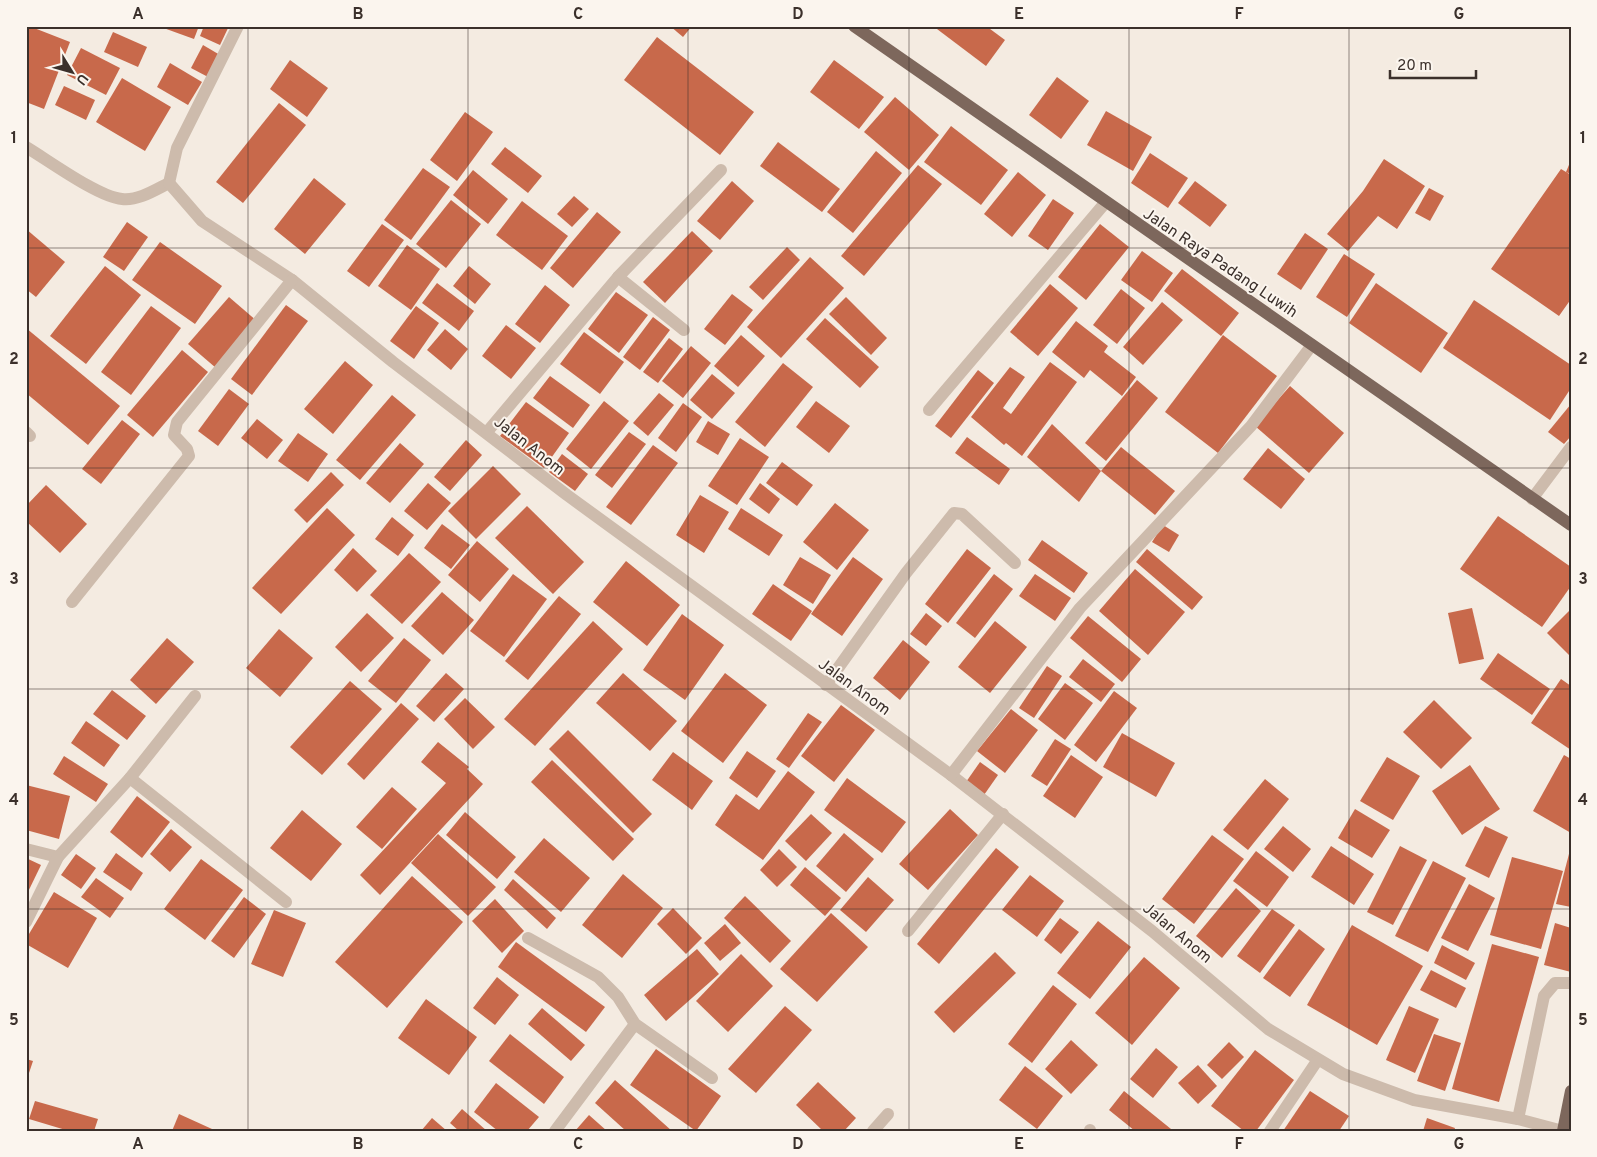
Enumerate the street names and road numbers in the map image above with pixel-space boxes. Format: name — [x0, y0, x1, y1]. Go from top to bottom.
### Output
street label: Jalan Raya Padang Luwih — [1139, 204, 1301, 323]
street label: Jalan Anom — [489, 413, 568, 481]
street label: Jalan Anom — [814, 655, 894, 721]
street label: Jalan Anom — [1138, 899, 1216, 968]

